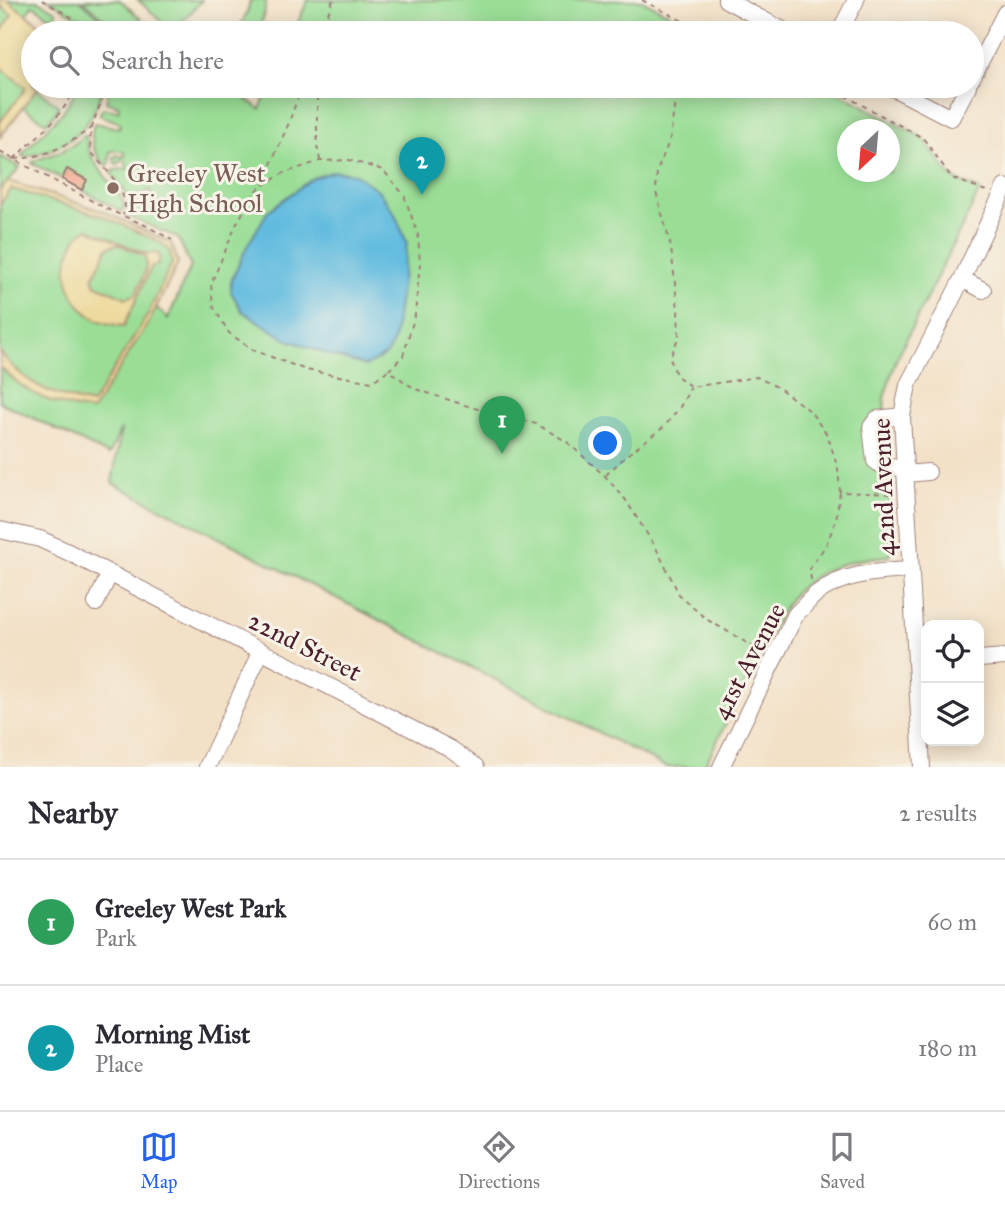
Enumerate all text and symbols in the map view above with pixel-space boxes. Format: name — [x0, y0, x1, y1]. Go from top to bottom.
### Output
search box — [21, 21, 984, 98]
icon: search — [45, 41, 83, 79]
text: Search here — [101, 44, 224, 76]
north arrow — [837, 119, 900, 182]
pin: 2 — [399, 137, 445, 195]
place label: Greeley West High School — [127, 157, 266, 219]
marker: Greeley West High School — [105, 180, 121, 196]
pin: 1 — [479, 396, 525, 454]
street label: 42nd Avenue — [865, 417, 901, 557]
your location — [588, 426, 622, 460]
street label: 41st Avenue — [704, 597, 792, 725]
street label: 22nd Street — [243, 604, 367, 688]
map controls — [921, 620, 984, 746]
button: locate — [921, 620, 984, 683]
button: layers — [921, 683, 984, 746]
text: Nearby — [28, 795, 118, 831]
text: 2 results — [899, 799, 977, 827]
text: Greeley West Park — [95, 892, 286, 924]
text: 1 — [46, 908, 56, 936]
text: 60 m — [928, 908, 977, 936]
text: Park — [95, 924, 137, 952]
text: Morning Mist — [95, 1018, 250, 1050]
text: 2 — [45, 1034, 57, 1062]
text: 180 m — [918, 1034, 977, 1062]
text: Place — [95, 1050, 143, 1078]
tab: Map — [140, 1128, 178, 1193]
tab: Directions — [458, 1128, 540, 1193]
tab: Saved — [820, 1128, 865, 1193]

